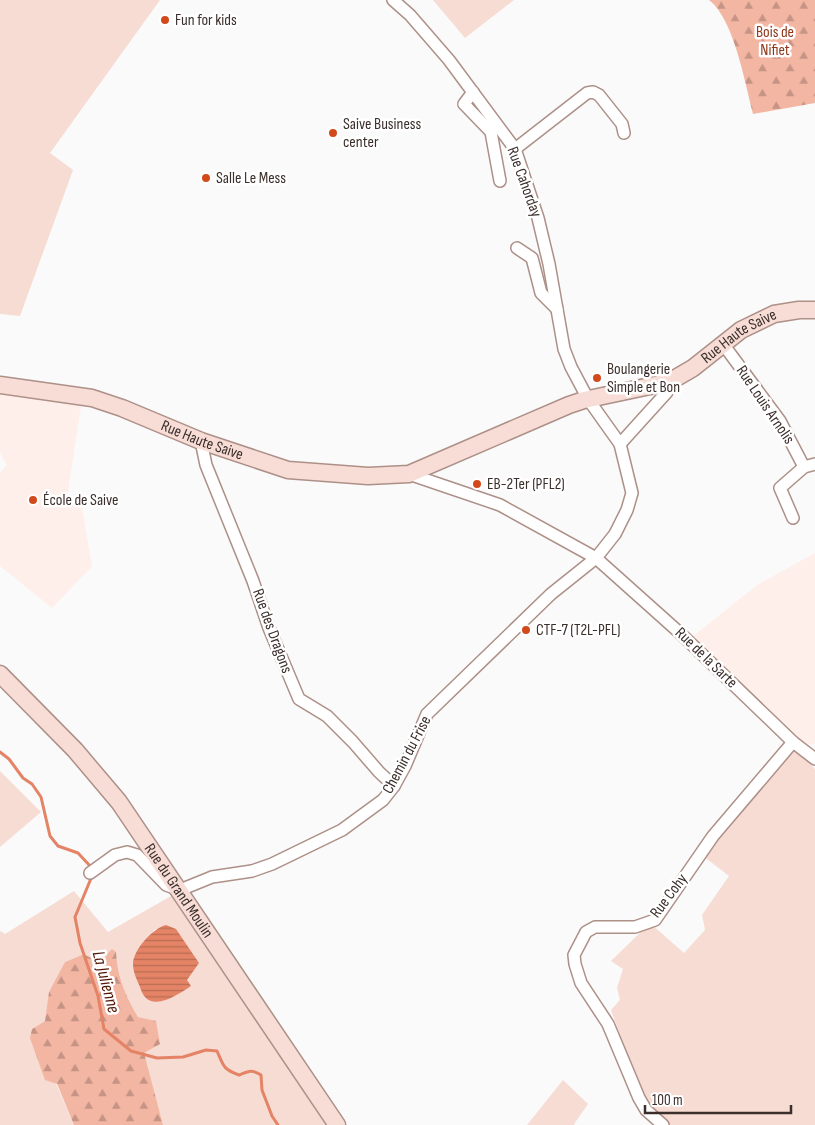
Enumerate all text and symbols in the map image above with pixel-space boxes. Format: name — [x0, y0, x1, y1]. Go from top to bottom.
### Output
place label: Fun for kids — [175, 11, 237, 30]
marker: Fun for kids — [159, 14, 171, 26]
park label: Bois de Nifiet — [756, 23, 794, 60]
place label: Saive Business center — [343, 115, 421, 152]
marker: Saive Business center — [327, 127, 339, 139]
street label: Rue Cahorday — [503, 144, 545, 220]
place label: Salle Le Mess — [216, 169, 286, 188]
marker: Salle Le Mess — [200, 172, 212, 184]
street label: Rue Haute Saive — [697, 305, 779, 367]
place label: Boulangerie Simple et Bon — [607, 360, 680, 397]
street label: Rue Louis Arnolis — [732, 362, 798, 448]
marker: Boulangerie Simple et Bon — [591, 372, 603, 384]
street label: Rue Haute Saive — [158, 416, 246, 464]
place label: EB-2Ter (PFL2) — [487, 475, 565, 494]
marker: EB-2Ter (PFL2) — [471, 478, 483, 490]
place label: École de Saive — [43, 491, 119, 510]
marker: École de Saive — [27, 494, 39, 506]
street label: Rue des Dragons — [248, 586, 296, 676]
place label: CTF-7 (T2L-PFL) — [536, 621, 620, 640]
marker: CTF-7 (T2L-PFL) — [520, 624, 532, 636]
street label: Rue de la Sarte — [671, 624, 741, 692]
street label: Chemin du Frise — [379, 713, 435, 797]
street label: Rue du Grand Moulin — [140, 840, 217, 942]
street label: Rue Cohy — [646, 870, 692, 922]
water label: La Julienne — [88, 949, 124, 1015]
scale bar — [645, 1082, 791, 1114]
text: 100 m — [652, 1091, 683, 1110]

